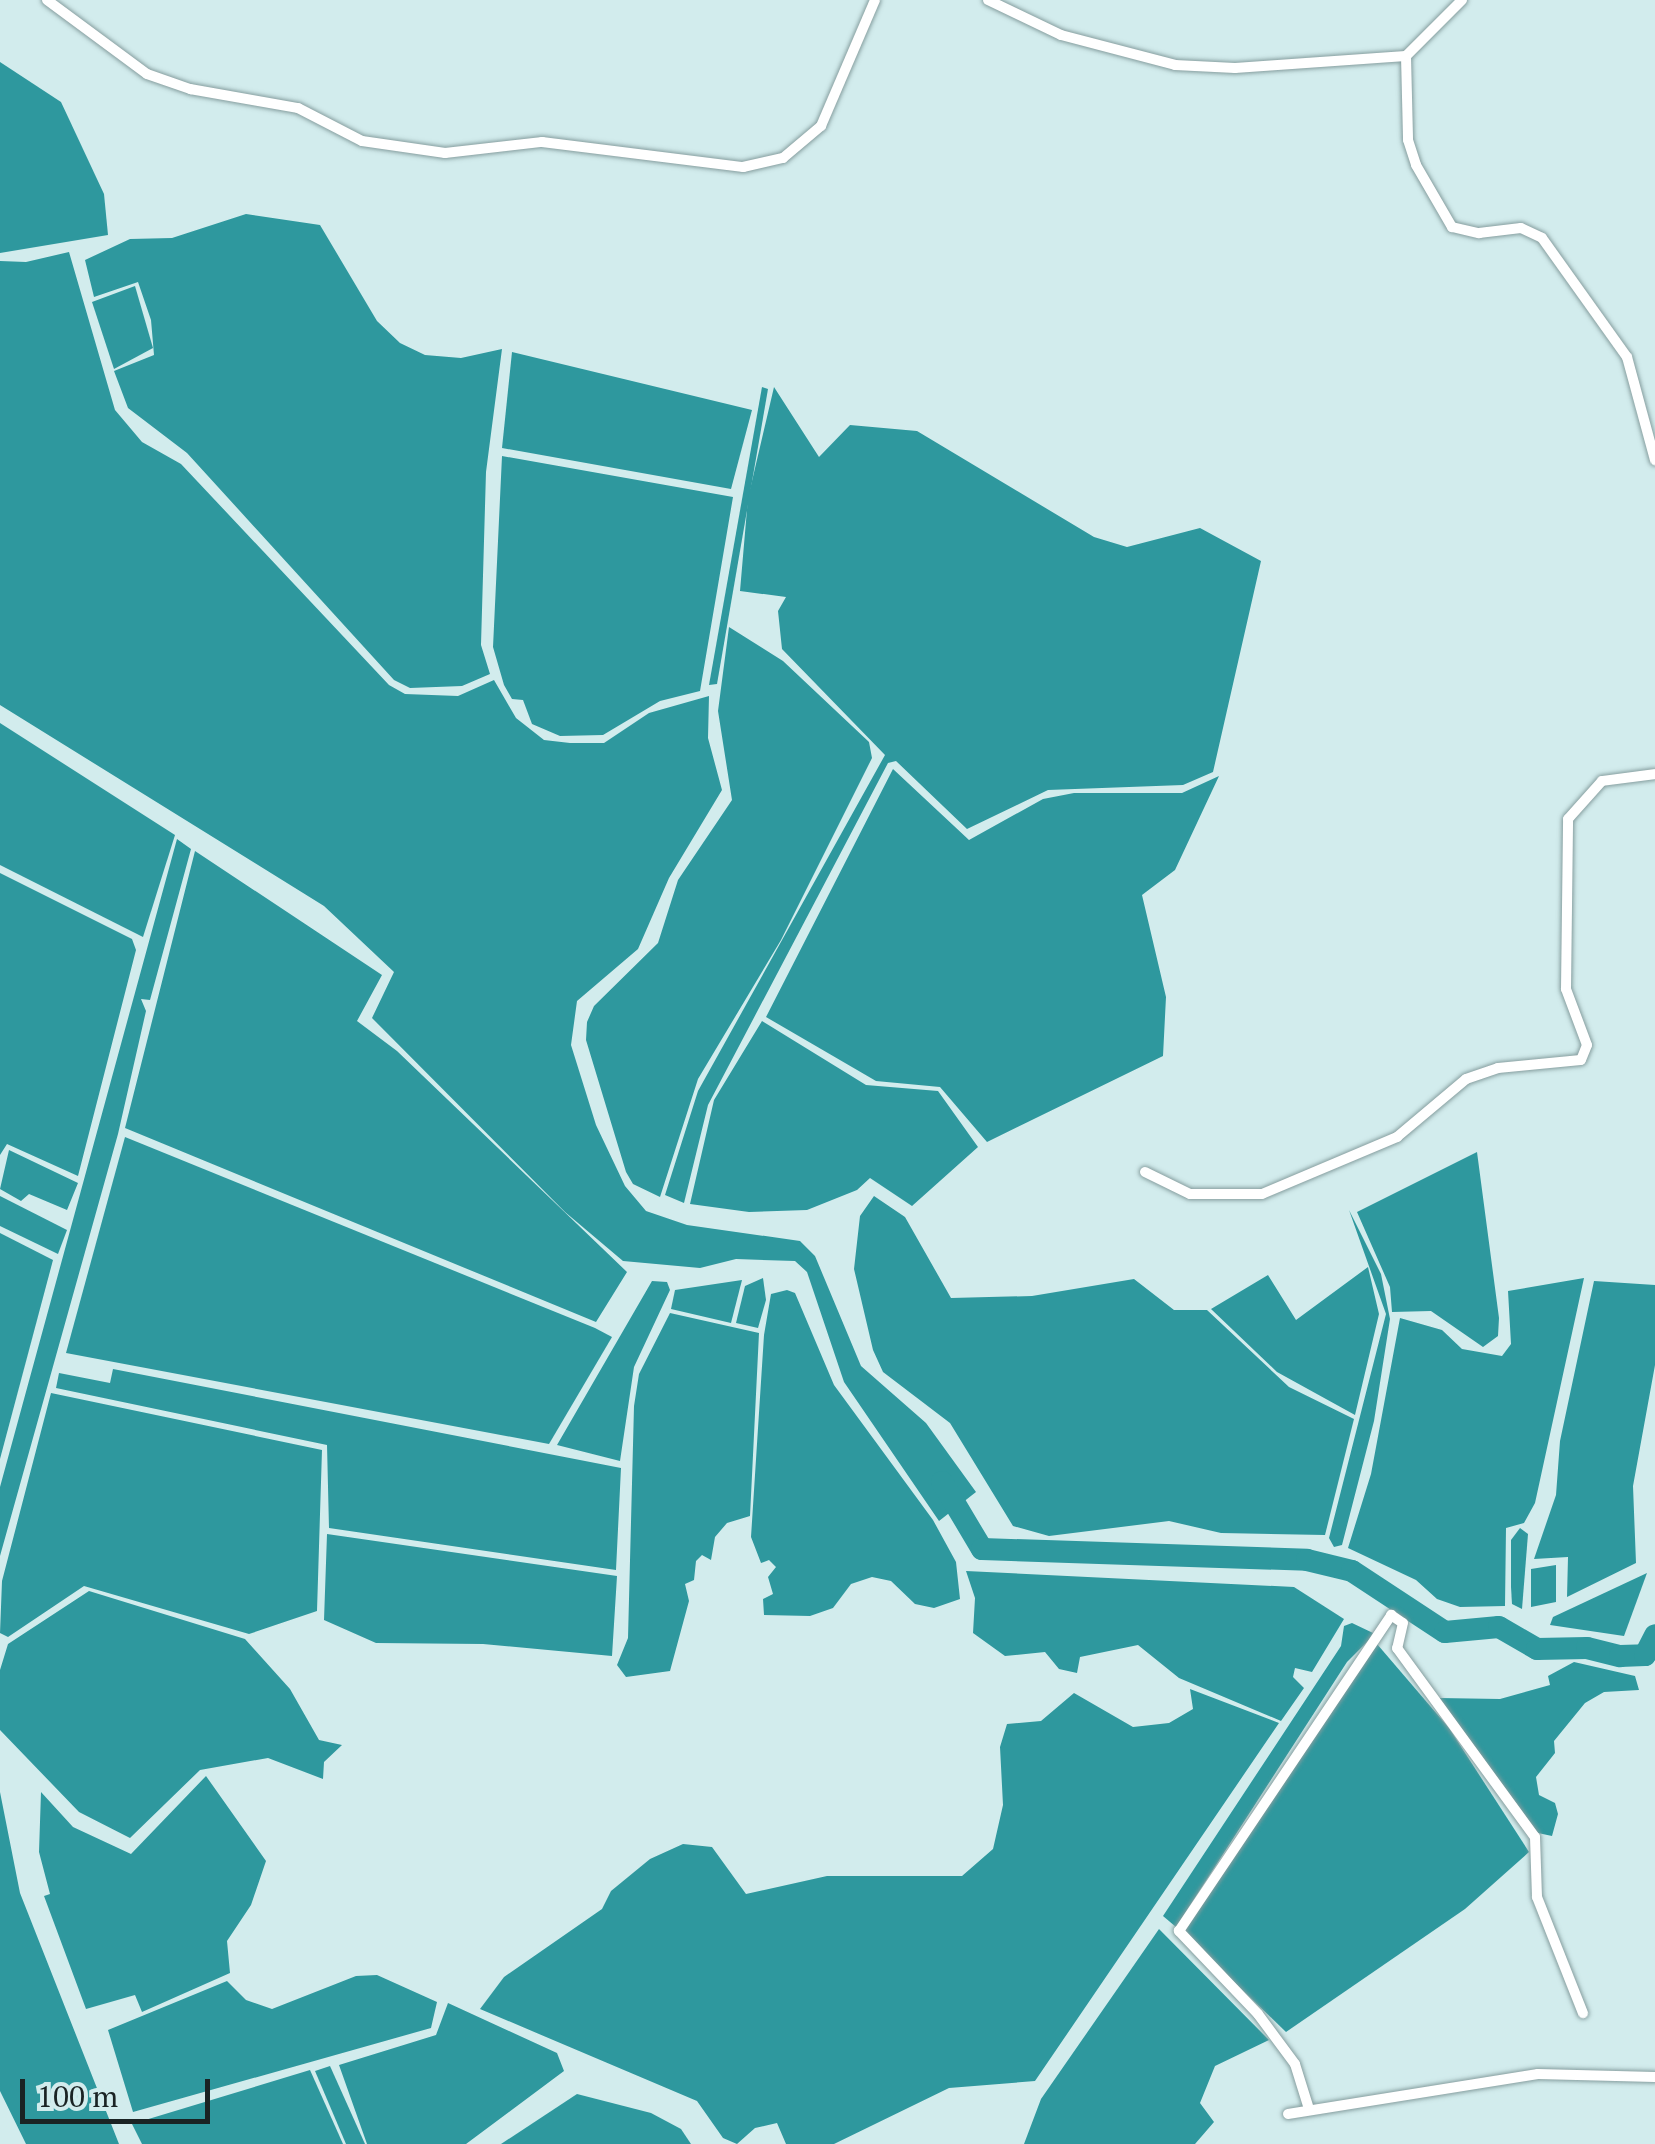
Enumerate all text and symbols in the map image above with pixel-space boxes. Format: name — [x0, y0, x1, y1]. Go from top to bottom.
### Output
scale bar — [25, 2059, 215, 2121]
text: 100 m — [37, 2076, 118, 2116]

